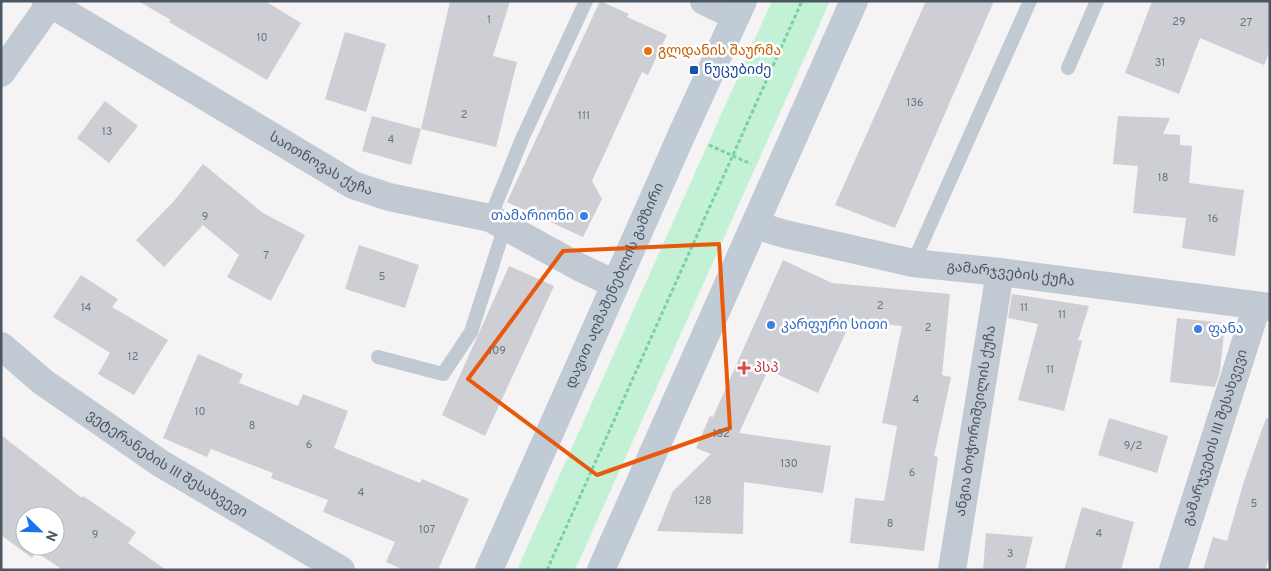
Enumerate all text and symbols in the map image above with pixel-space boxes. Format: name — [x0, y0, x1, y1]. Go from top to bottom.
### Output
house number: 1 — [487, 13, 491, 27]
house number: 29 — [1172, 15, 1186, 29]
house number: 27 — [1240, 16, 1252, 30]
house number: 10 — [256, 31, 268, 45]
place label: გლდანის შაურმა — [658, 43, 781, 60]
marker: გლდანის შაურმა — [642, 45, 654, 57]
house number: 31 — [1155, 56, 1165, 70]
place label: ნუცუბიძე — [704, 62, 771, 79]
marker: ნუცუბიძე — [688, 64, 700, 76]
house number: 136 — [906, 96, 924, 110]
house number: 2 — [461, 108, 467, 122]
house number: 111 — [578, 109, 590, 123]
house number: 13 — [102, 125, 112, 139]
street label: საითნოვას ქუჩა — [266, 128, 375, 199]
house number: 4 — [388, 133, 395, 147]
house number: 18 — [1158, 171, 1168, 185]
street label: დავით აღმაშენებლის გამზირი — [562, 180, 668, 391]
place label: თამარიონი — [491, 208, 574, 225]
house number: 9 — [202, 210, 208, 224]
marker: თამარიონი — [578, 210, 590, 222]
house number: 16 — [1208, 212, 1218, 226]
house number: 7 — [263, 249, 269, 263]
street label: გამარჯვების ქუჩა — [946, 258, 1076, 290]
house number: 5 — [379, 270, 386, 284]
house number: 2 — [877, 299, 883, 313]
house number: 14 — [81, 301, 92, 315]
house number: 11 — [1020, 301, 1028, 315]
house number: 11 — [1058, 308, 1066, 322]
place label: კარფური სითი — [781, 317, 888, 334]
marker: კარფური სითი — [765, 319, 777, 331]
house number: 2 — [925, 321, 931, 335]
place label: ფანა — [1208, 321, 1244, 338]
marker: ფანა — [1192, 323, 1204, 335]
street label: ანგია ბოჭორიშვილის ქუჩა — [952, 324, 1000, 518]
house number: 109 — [488, 344, 506, 358]
street label: გამარჯვების III შესახვევი — [1179, 347, 1251, 528]
house number: 12 — [128, 350, 138, 364]
place label: პსპ — [754, 360, 779, 377]
marker: პსპ — [738, 362, 750, 374]
house number: 11 — [1046, 363, 1054, 377]
house number: 4 — [913, 393, 920, 407]
house number: 10 — [194, 405, 206, 419]
street label: ვეტერანების III შესახვევი — [83, 406, 251, 521]
house number: 8 — [249, 419, 255, 433]
house number: 132 — [712, 427, 730, 441]
house number: 6 — [306, 438, 312, 452]
house number: 9/2 — [1124, 439, 1142, 453]
house number: 130 — [780, 457, 798, 471]
house number: 6 — [909, 466, 915, 480]
house number: 4 — [358, 486, 365, 500]
house number: 128 — [694, 494, 712, 508]
house number: 5 — [1251, 497, 1258, 511]
north arrow — [15, 506, 65, 556]
house number: 8 — [887, 517, 893, 531]
house number: 107 — [419, 523, 436, 537]
house number: 4 — [1096, 527, 1103, 541]
text: N — [41, 528, 60, 543]
house number: 9 — [92, 528, 98, 542]
house number: 3 — [1007, 547, 1013, 561]

